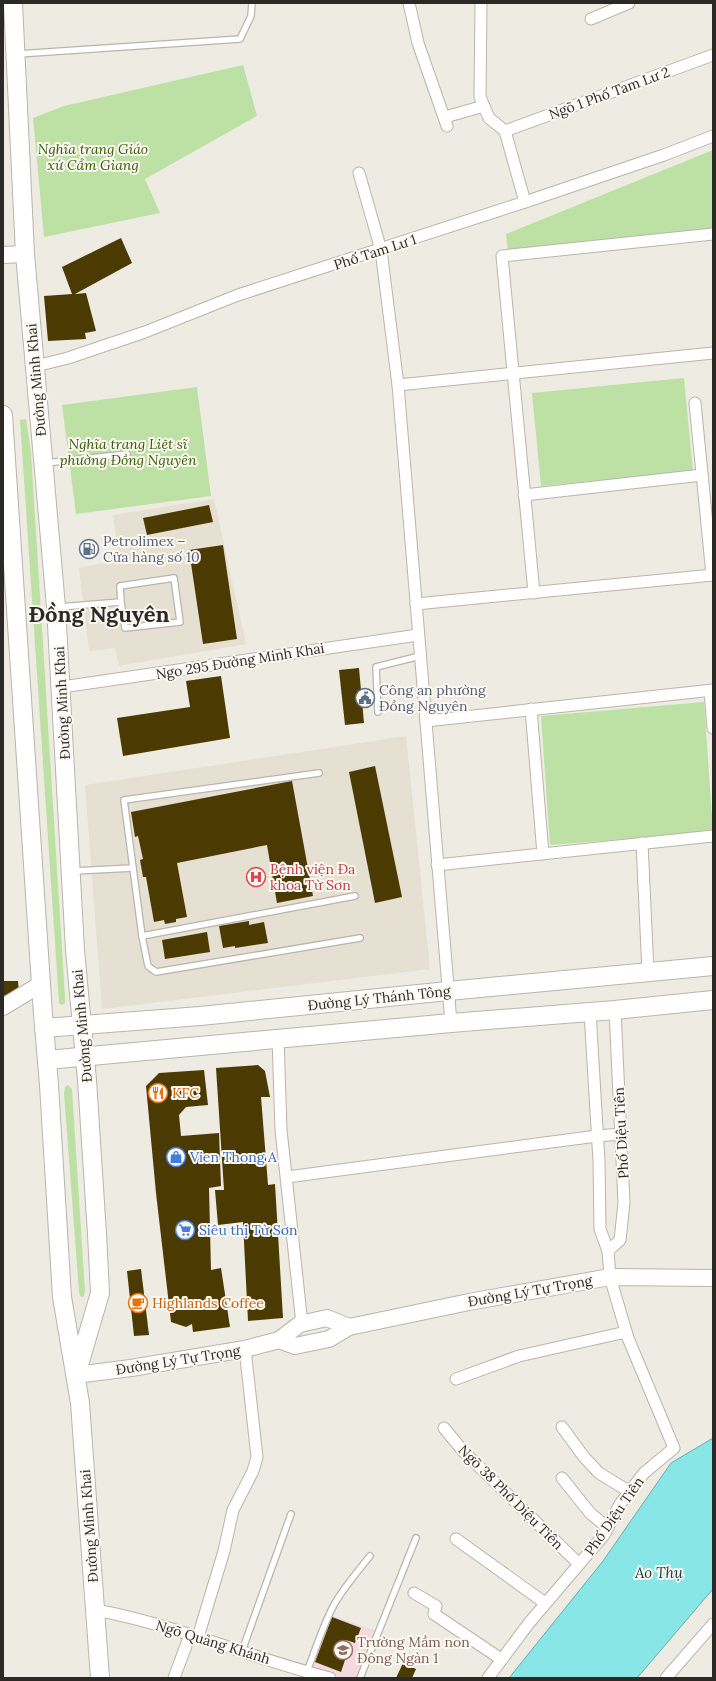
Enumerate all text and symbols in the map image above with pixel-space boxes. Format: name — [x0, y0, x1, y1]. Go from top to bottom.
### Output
street label: Ngõ 1 Phố Tam Lư 2 — [546, 63, 672, 123]
park label: Nghĩa trang Giáo xứ Cẩm Giang — [38, 140, 148, 174]
street label: Phố Tam Lư 1 — [331, 230, 419, 274]
street label: Đường Minh Khai — [22, 323, 50, 437]
park label: Nghĩa trang Liệt sĩ phường Đồng Nguyên — [59, 435, 197, 469]
place label: Petrolimex – Cửa hàng số 10 — [103, 532, 200, 566]
fuel station icon: Petrolimex – Cửa hàng số 10 — [78, 538, 100, 560]
district label: Đồng Nguyên — [28, 600, 170, 628]
street label: Ngo 295 Đường Minh Khai — [154, 639, 326, 683]
street label: Đường Minh Khai — [50, 646, 74, 760]
place label: Công an phường Đồng Nguyên — [379, 681, 486, 715]
public building icon: Công an phường Đồng Nguyên — [354, 687, 376, 709]
place label: Bệnh viện Đa khoa Từ Sơn — [270, 860, 355, 894]
hospital icon: Bệnh viện Đa khoa Từ Sơn — [245, 866, 267, 888]
street label: Đường Minh Khai — [68, 969, 96, 1083]
street label: Đường Lý Thánh Tông — [307, 982, 452, 1014]
restaurant icon: KFC — [147, 1082, 169, 1104]
place label: KFC — [172, 1084, 199, 1102]
street label: Phố Diệu Tiên — [610, 1086, 632, 1179]
shop icon: Vien Thong A — [165, 1146, 187, 1168]
place label: Vien Thong A — [189, 1148, 277, 1166]
supermarket icon: Siêu thị Từ Sơn — [174, 1219, 196, 1241]
place label: Siêu thị Từ Sơn — [199, 1221, 298, 1239]
street label: Đường Lý Tự Trọng — [466, 1271, 594, 1311]
cafe icon: Highlands Coffee — [127, 1292, 149, 1314]
place label: Highlands Coffee — [152, 1294, 264, 1312]
street label: Đường Lý Tự Trọng — [114, 1341, 242, 1379]
street label: Ngõ 38 Phố Diệu Tiên — [455, 1441, 568, 1554]
street label: Đường Minh Khai — [76, 1469, 102, 1583]
street label: Phố Diệu Tiên — [580, 1473, 648, 1559]
water label: Ao Thụ — [634, 1563, 683, 1582]
street label: Ngõ Quảng Khánh — [154, 1616, 272, 1668]
place label: Trường Mầm non Đông Ngàn 1 — [357, 1633, 470, 1667]
school or university icon: Trường Mầm non Đông Ngàn 1 — [332, 1639, 354, 1661]

